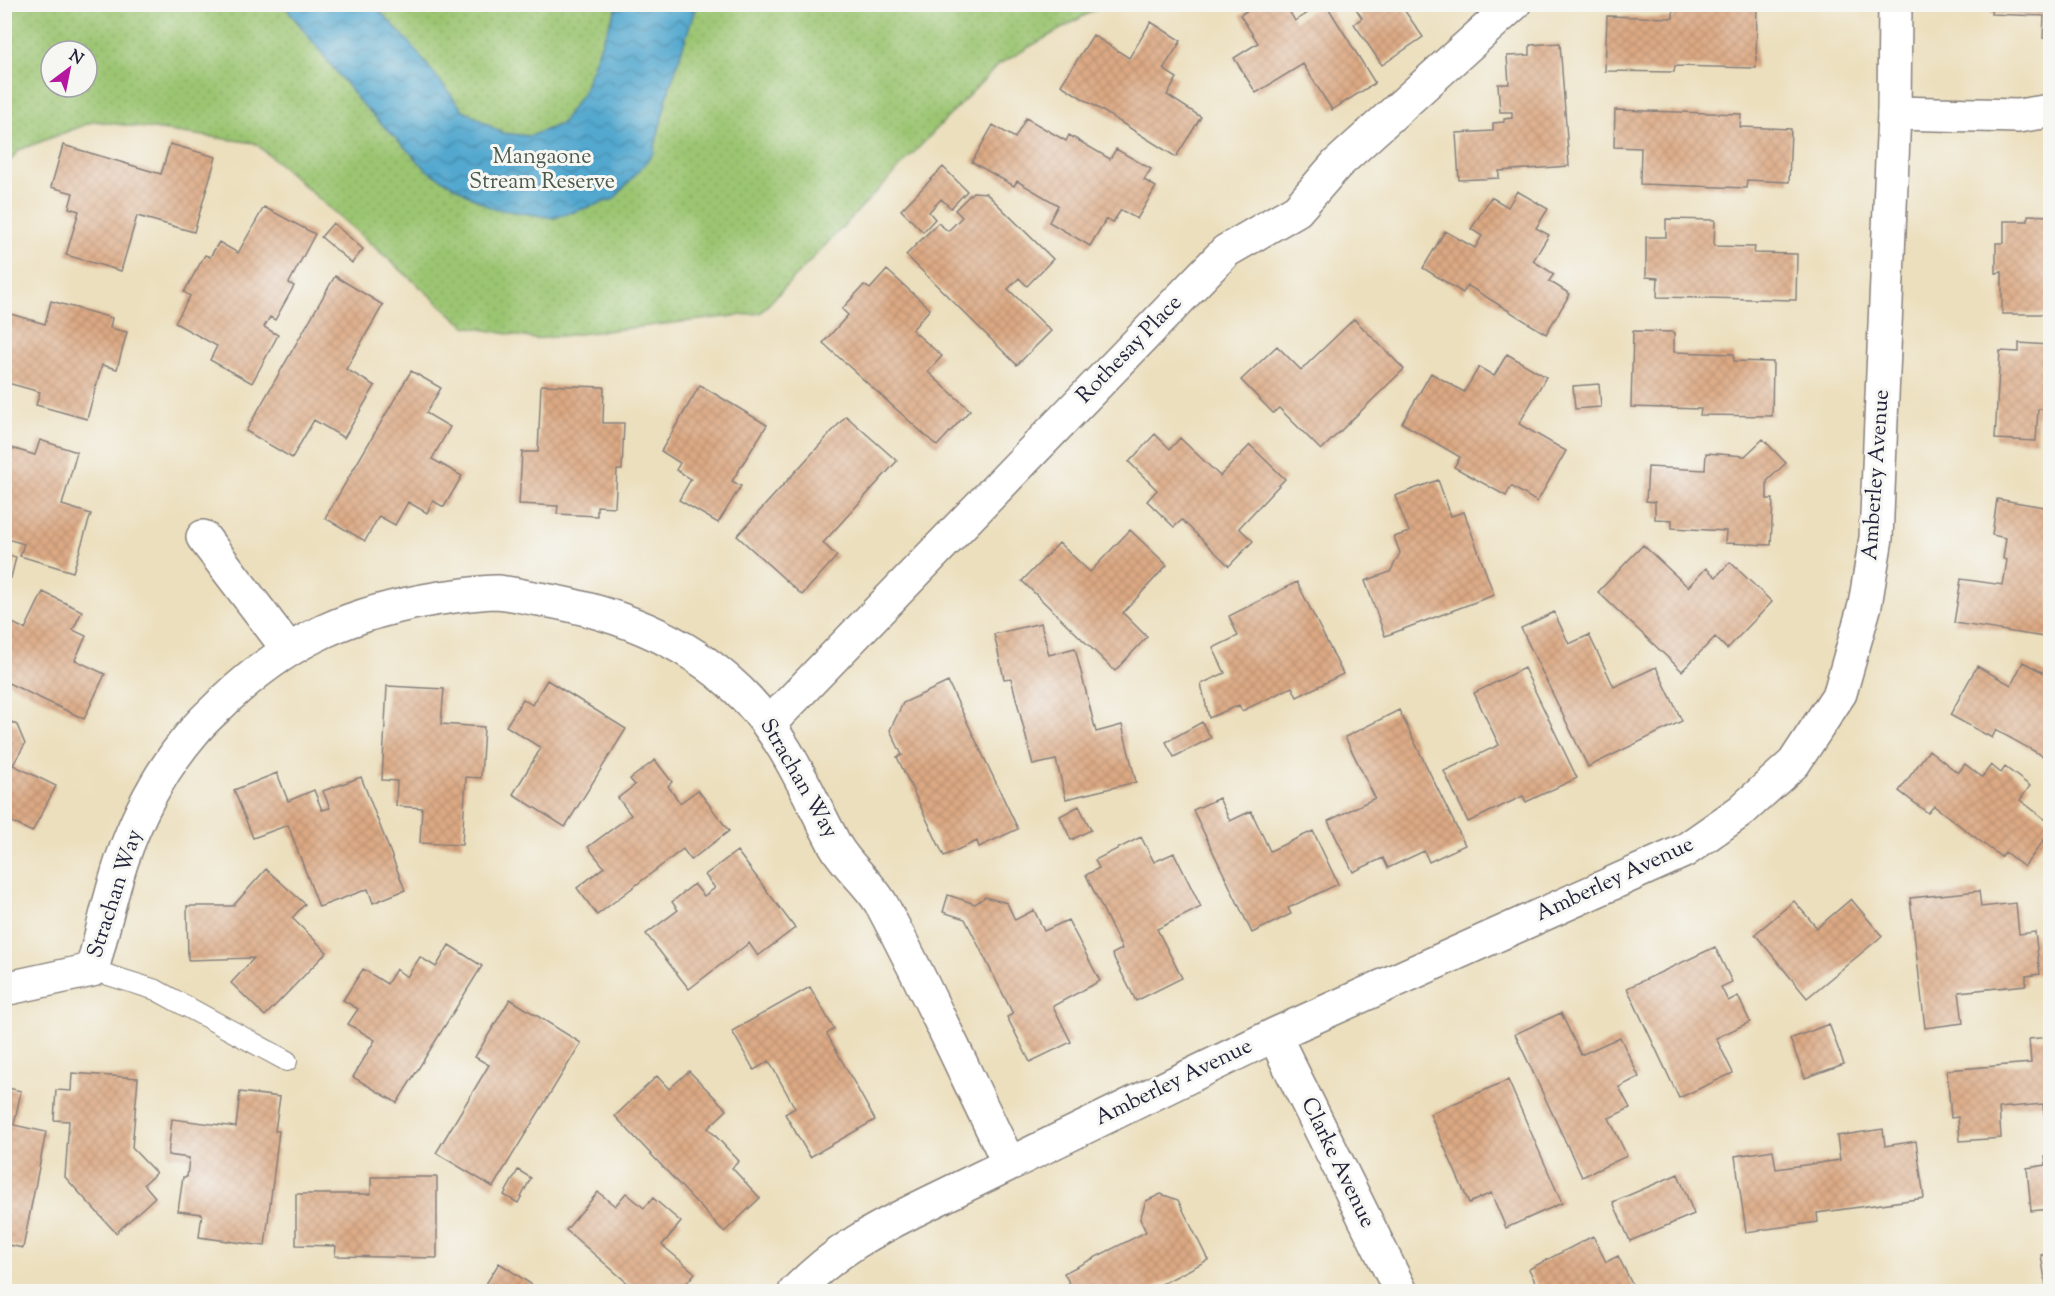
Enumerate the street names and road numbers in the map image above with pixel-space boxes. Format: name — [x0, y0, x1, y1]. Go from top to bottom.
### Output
street label: Rothesay Place — [1070, 288, 1190, 412]
street label: Amberley Avenue — [1855, 388, 1899, 562]
street label: Strachan Way — [751, 713, 845, 845]
street label: Strachan Way — [80, 826, 152, 962]
street label: Amberley Avenue — [1531, 829, 1699, 931]
street label: Amberley Avenue — [1090, 1031, 1258, 1135]
street label: Clarke Avenue — [1292, 1092, 1382, 1234]

